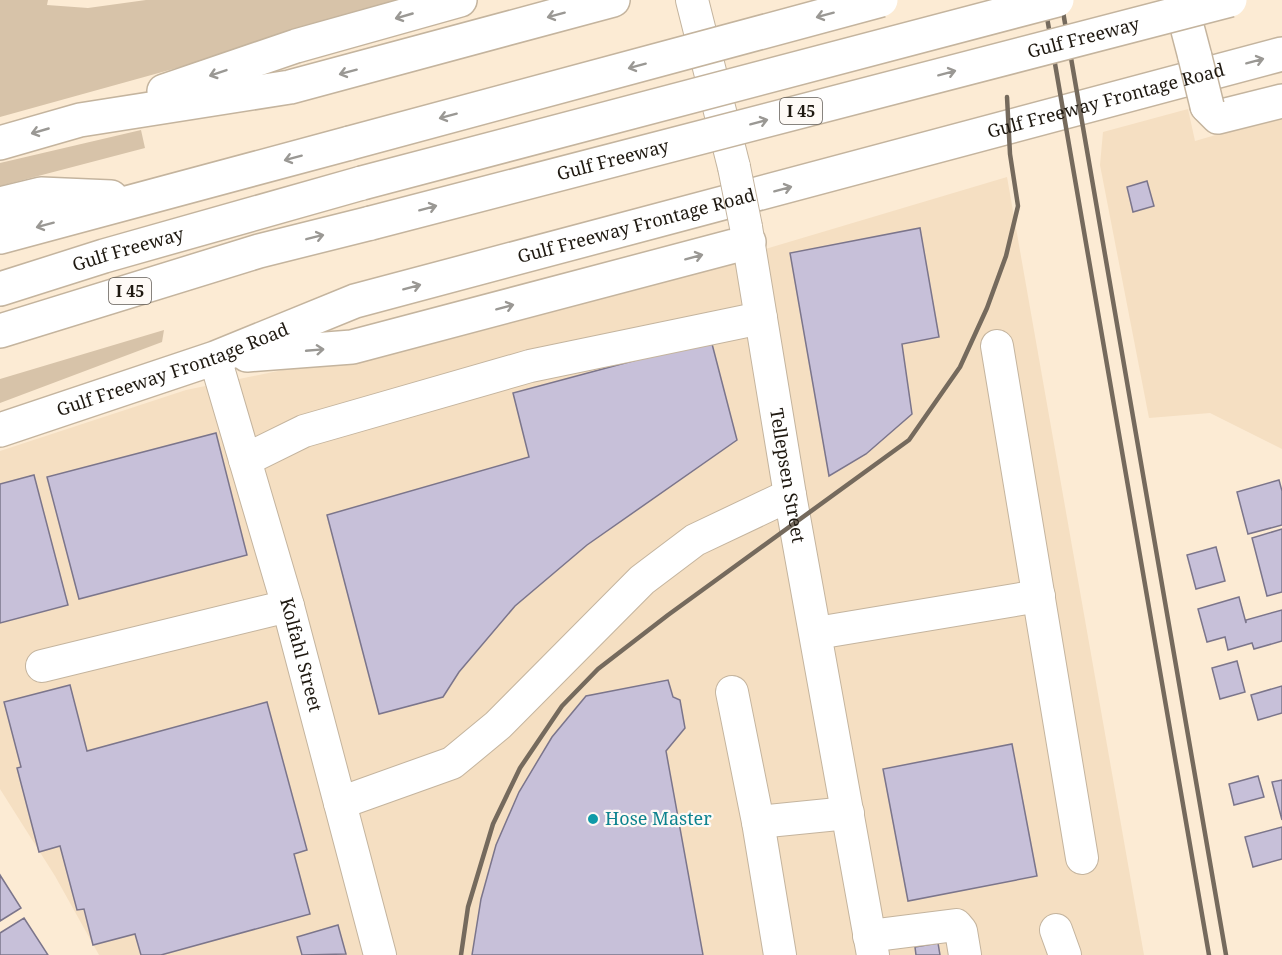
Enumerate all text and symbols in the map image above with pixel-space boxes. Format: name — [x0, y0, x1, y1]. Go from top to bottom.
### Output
one-way arrow — [547, 10, 566, 22]
one-way arrow — [816, 10, 835, 21]
one-way arrow — [395, 11, 414, 22]
street label: Gulf Freeway — [1024, 11, 1143, 63]
one-way arrow — [1245, 54, 1264, 66]
street label: Gulf Freeway Frontage Road — [984, 57, 1227, 143]
one-way arrow — [628, 60, 647, 72]
one-way arrow — [338, 66, 357, 78]
one-way arrow — [938, 67, 957, 79]
one-way arrow — [209, 69, 227, 80]
road number: I 45 — [780, 98, 822, 124]
one-way arrow — [439, 111, 458, 123]
one-way arrow — [749, 116, 768, 128]
one-way arrow — [31, 126, 50, 137]
street label: Gulf Freeway — [554, 133, 672, 185]
one-way arrow — [284, 153, 303, 164]
street label: Gulf Freeway Frontage Road — [515, 182, 757, 268]
one-way arrow — [773, 183, 792, 194]
one-way arrow — [418, 202, 437, 214]
one-way arrow — [36, 220, 55, 231]
street label: Gulf Freeway — [69, 221, 187, 276]
one-way arrow — [305, 231, 324, 242]
one-way arrow — [684, 251, 703, 262]
road number: I 45 — [109, 278, 151, 304]
one-way arrow — [402, 280, 421, 292]
one-way arrow — [495, 300, 514, 312]
street label: Gulf Freeway Frontage Road — [53, 316, 292, 421]
one-way arrow — [305, 344, 325, 355]
street label: Tellepsen Street — [765, 406, 811, 545]
street label: Kolfahl Street — [275, 595, 328, 714]
place label: Hose Master — [605, 806, 712, 830]
marker: Hose Master — [586, 812, 600, 826]

